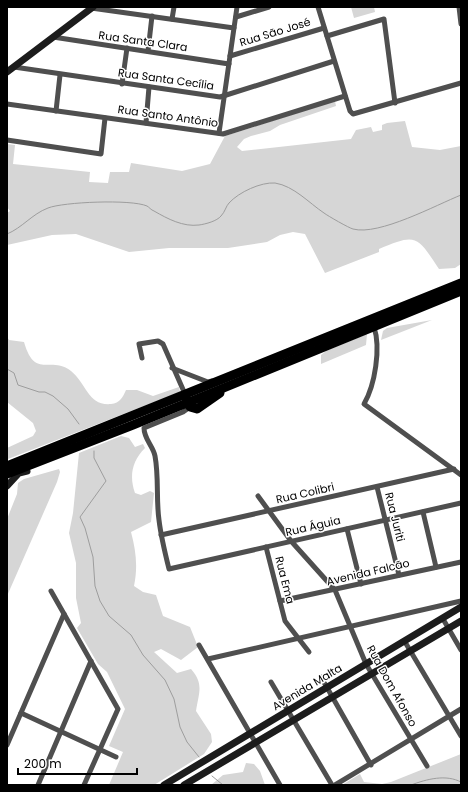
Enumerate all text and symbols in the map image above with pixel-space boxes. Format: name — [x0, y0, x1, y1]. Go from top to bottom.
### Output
street label: Rua São José — [238, 14, 313, 50]
street label: Rua Santa Clara — [98, 27, 188, 55]
street label: Rua Santa Cecília — [117, 64, 215, 94]
street label: Rua Santo Antônio — [117, 101, 219, 131]
street label: Rua Colibri — [274, 478, 336, 507]
street label: Rua Juriti — [381, 491, 409, 544]
street label: Rua Águia — [284, 512, 342, 540]
street label: Rua Ema — [271, 555, 299, 605]
street label: Avenida Falcão — [325, 555, 411, 589]
street label: Rua Dom Afonso — [363, 642, 421, 730]
street label: Avenida Malta — [269, 660, 345, 714]
scale bar — [18, 750, 137, 776]
text: 200 m — [24, 755, 62, 772]

